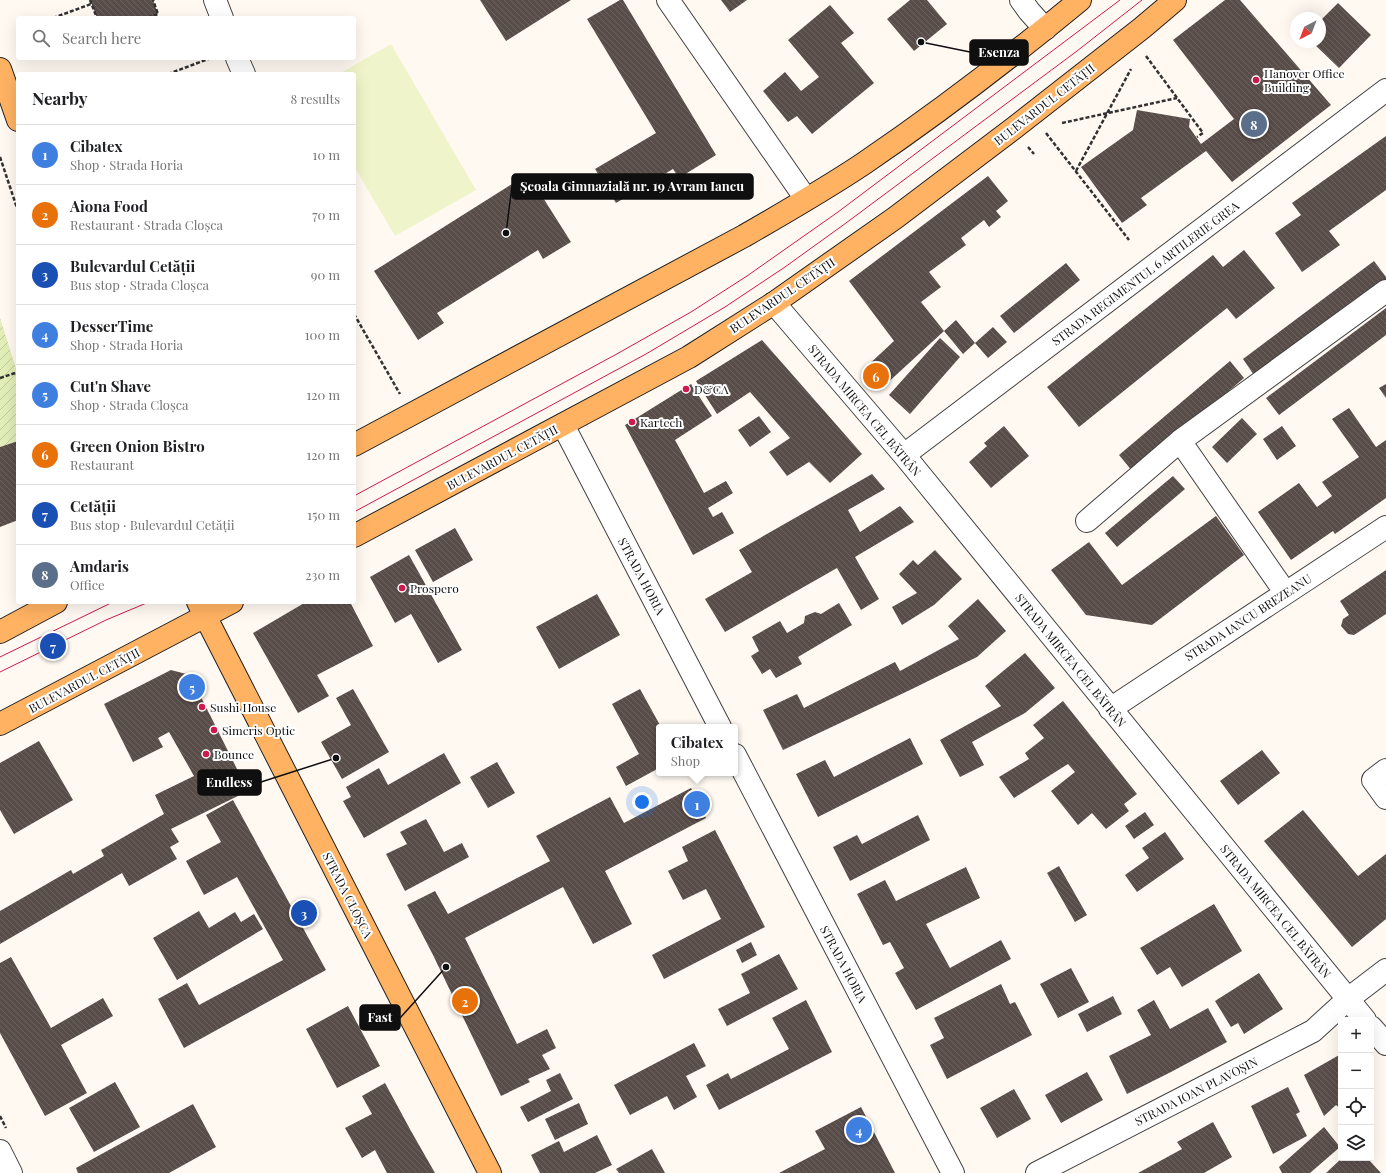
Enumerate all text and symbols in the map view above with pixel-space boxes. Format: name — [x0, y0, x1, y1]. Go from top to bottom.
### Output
north arrow — [1290, 12, 1326, 48]
search box — [16, 16, 356, 60]
icon: search — [30, 27, 52, 49]
text: Search here — [62, 28, 141, 48]
callout: Esenza — [970, 40, 1028, 65]
text: Esenza — [978, 43, 1020, 60]
street label: BULEVARDUL CETĂȚII — [990, 60, 1098, 148]
place label: Hanover Office Building — [1264, 65, 1345, 95]
marker: Hanover Office Building — [1251, 75, 1261, 85]
text: Nearby — [32, 87, 87, 109]
text: 8 results — [290, 90, 340, 107]
pin: 8 — [1241, 109, 1267, 139]
text: Cibatex — [70, 136, 122, 156]
text: 1 — [43, 146, 47, 163]
text: 10 m — [313, 146, 340, 163]
text: Shop · Strada Horia — [70, 156, 183, 173]
callout: Școala Gimnazială nr. 19 Avram Iancu — [512, 174, 753, 199]
text: Școala Gimnazială nr. 19 Avram Iancu — [520, 177, 744, 194]
text: Aiona Food — [70, 196, 148, 216]
street label: STRADA REGIMENTUL 6 ARTILERIE GREA — [1048, 197, 1242, 349]
text: 2 — [42, 206, 48, 223]
text: 70 m — [312, 206, 340, 223]
text: Restaurant · Strada Cloșca — [70, 216, 223, 233]
street label: BULEVARDUL CETĂȚII — [726, 254, 838, 336]
text: Bulevardul Cetății — [70, 256, 195, 276]
text: 3 — [42, 266, 48, 283]
text: 90 m — [311, 266, 340, 283]
text: Bus stop · Strada Cloșca — [70, 276, 209, 293]
text: DesserTime — [70, 316, 153, 336]
text: 4 — [42, 326, 48, 343]
text: 100 m — [305, 326, 340, 343]
text: Shop · Strada Horia — [70, 336, 183, 353]
street label: STRADA MIRCEA CEL BĂTRÂN — [805, 341, 925, 480]
pin: 6 — [863, 361, 889, 391]
text: Cut'n Shave — [70, 376, 151, 396]
place label: D&CA — [694, 381, 729, 397]
marker: D&CA — [681, 384, 691, 394]
text: 5 — [42, 386, 48, 403]
text: 120 m — [306, 386, 340, 403]
text: Shop · Strada Cloșca — [70, 396, 189, 413]
place label: Kartech — [640, 414, 682, 430]
marker: Kartech — [627, 417, 637, 427]
street label: BULEVARDUL CETĂȚII — [444, 421, 560, 493]
text: Green Onion Bistro — [70, 436, 205, 456]
text: 6 — [41, 446, 49, 463]
text: 120 m — [306, 446, 340, 463]
text: Restaurant — [70, 456, 134, 473]
text: Cetății — [70, 496, 116, 516]
text: 7 — [42, 506, 48, 523]
text: 150 m — [307, 506, 340, 523]
text: Bus stop · Bulevardul Cetății — [70, 516, 235, 533]
street label: STRADA HORIA — [615, 535, 669, 618]
text: Amdaris — [70, 556, 129, 576]
text: 8 — [41, 566, 49, 583]
text: 230 m — [305, 566, 340, 583]
street label: STRADA IANCU BREZEANU — [1182, 570, 1314, 664]
text: Office — [70, 576, 105, 593]
place label: Prospero — [410, 580, 459, 596]
marker: Prospero — [397, 583, 407, 593]
street label: STRADA MIRCEA CEL BĂTRÂN — [1012, 590, 1130, 730]
pin: 7 — [40, 631, 66, 661]
street label: BULEVARDUL CETĂȚII — [26, 644, 142, 716]
pin: 5 — [179, 672, 205, 702]
place label: Sushi House — [210, 699, 276, 715]
marker: Sushi House — [197, 702, 207, 712]
place label: Simcris Optic — [222, 722, 295, 738]
popup — [656, 724, 738, 776]
marker: Simcris Optic — [209, 725, 219, 735]
text: Cibatex — [671, 732, 723, 752]
place label: Bounce — [214, 746, 254, 762]
marker: Bounce — [201, 749, 211, 759]
text: Shop — [671, 752, 700, 769]
callout: Endless — [198, 770, 261, 795]
text: Endless — [206, 773, 252, 790]
pin: 1 — [684, 789, 710, 819]
your location — [632, 792, 652, 812]
street label: STRADA MIRCEA CEL BĂTRÂN — [1217, 841, 1335, 981]
street label: STRADA CLOȘCA — [319, 849, 377, 941]
pin: 3 — [291, 898, 317, 928]
street label: STRADA HORIA — [817, 923, 871, 1006]
pin: 2 — [452, 986, 478, 1016]
callout: Fast — [360, 1005, 400, 1030]
text: Fast — [368, 1008, 393, 1025]
map controls — [1338, 1017, 1374, 1161]
button: + — [1338, 1017, 1374, 1053]
street label: STRADA IOAN PLAVOȘIN — [1132, 1053, 1261, 1129]
button: − — [1338, 1053, 1374, 1089]
button: locate — [1338, 1089, 1374, 1125]
pin: 4 — [846, 1115, 872, 1145]
button: layers — [1338, 1125, 1374, 1161]

